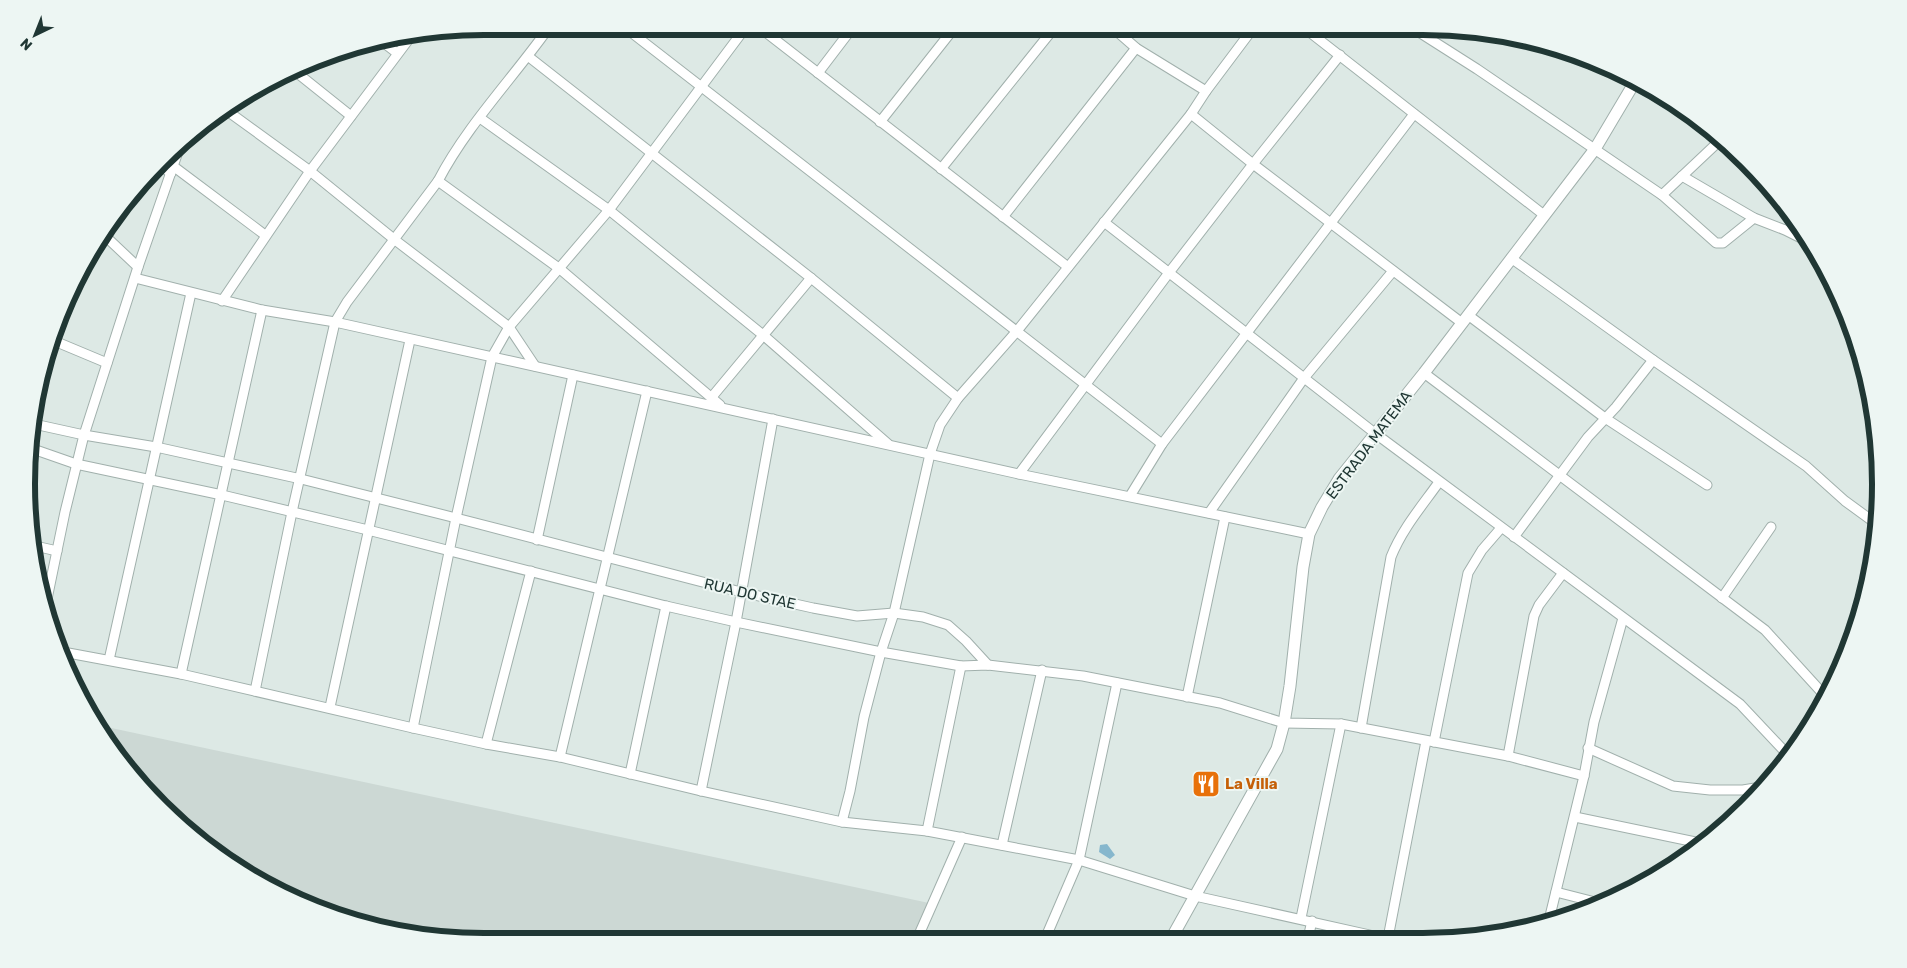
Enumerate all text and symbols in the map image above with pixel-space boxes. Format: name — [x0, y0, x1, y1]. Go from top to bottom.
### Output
north arrow — [10, 10, 60, 60]
text: N — [17, 34, 36, 54]
street label: ESTRADA MATEMA — [1322, 387, 1416, 503]
street label: RUA DO STAE — [702, 575, 798, 613]
restaurant icon: La Villa — [1191, 769, 1221, 799]
place label: La Villa — [1225, 775, 1278, 793]

